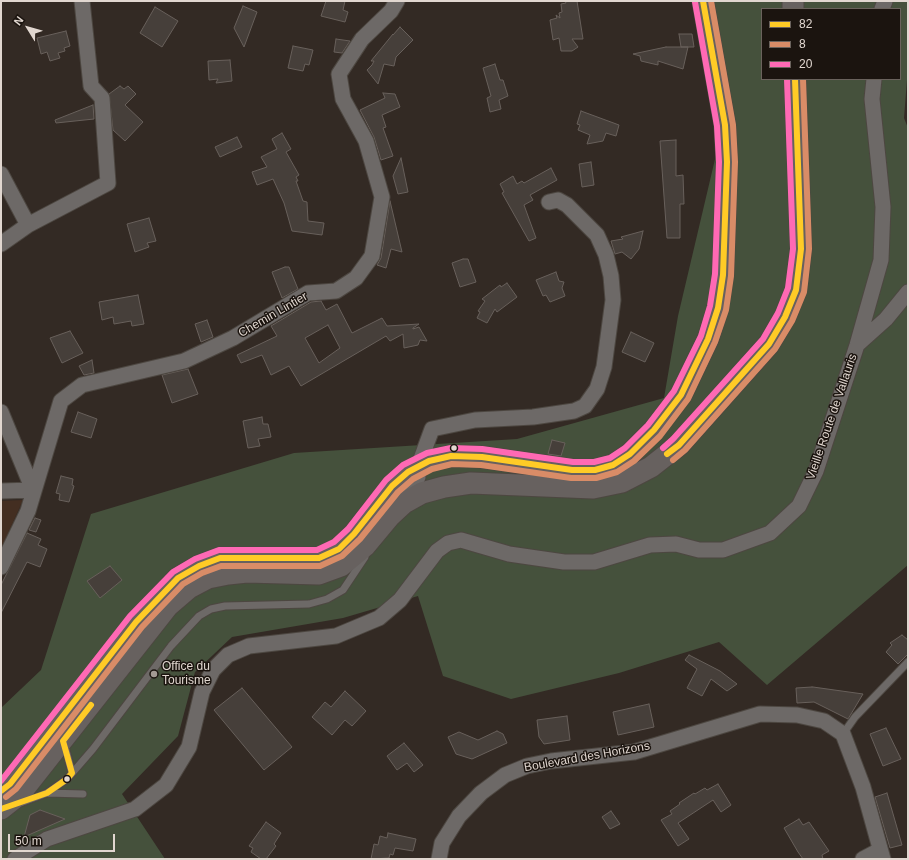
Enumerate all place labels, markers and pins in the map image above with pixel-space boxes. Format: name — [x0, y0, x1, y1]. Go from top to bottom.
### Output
unlabelled marker — [449, 443, 459, 453]
place label: Office du Tourisme — [162, 660, 211, 688]
marker: Office du Tourisme — [149, 669, 159, 679]
unlabelled marker — [62, 774, 72, 784]

